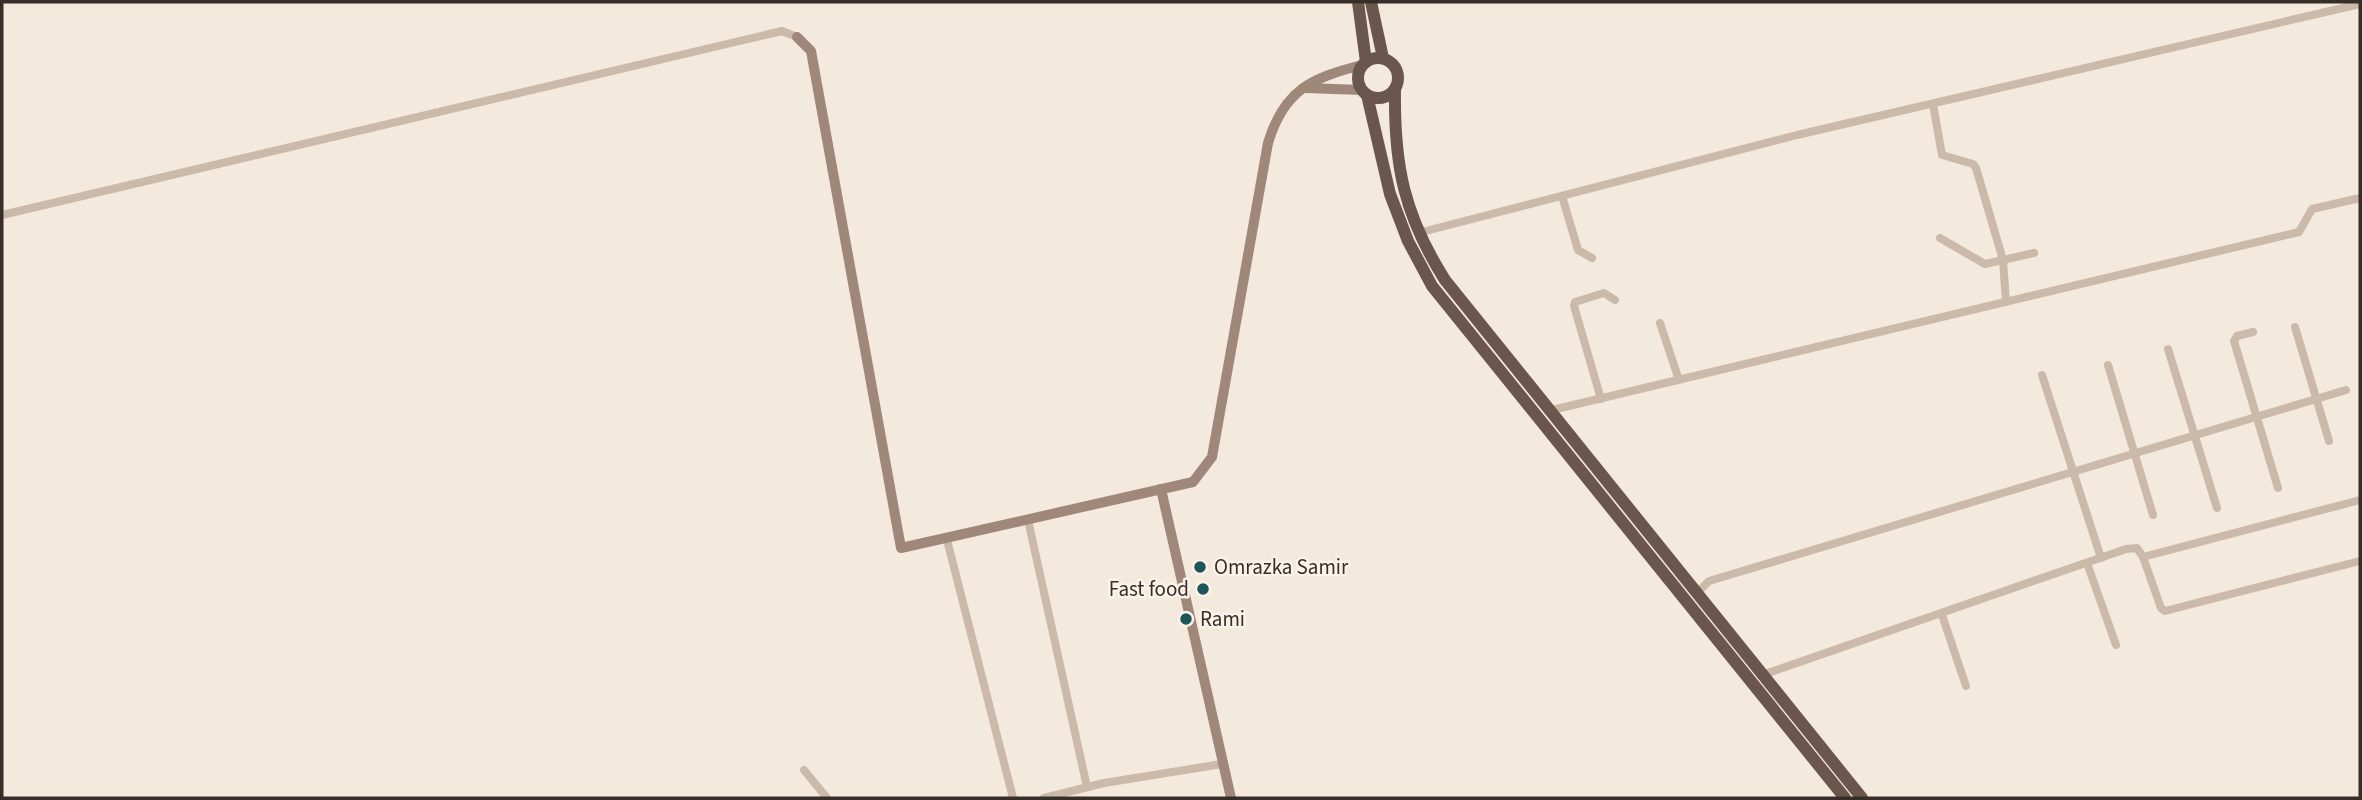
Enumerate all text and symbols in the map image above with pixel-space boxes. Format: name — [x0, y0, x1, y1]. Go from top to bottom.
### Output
place label: Omrazka Samir — [1214, 552, 1349, 582]
marker: Omrazka Samir — [1192, 559, 1208, 575]
place label: Fast food — [1109, 574, 1189, 604]
marker: Fast food — [1195, 581, 1211, 597]
place label: Rami — [1200, 604, 1245, 634]
marker: Rami — [1178, 611, 1194, 627]

